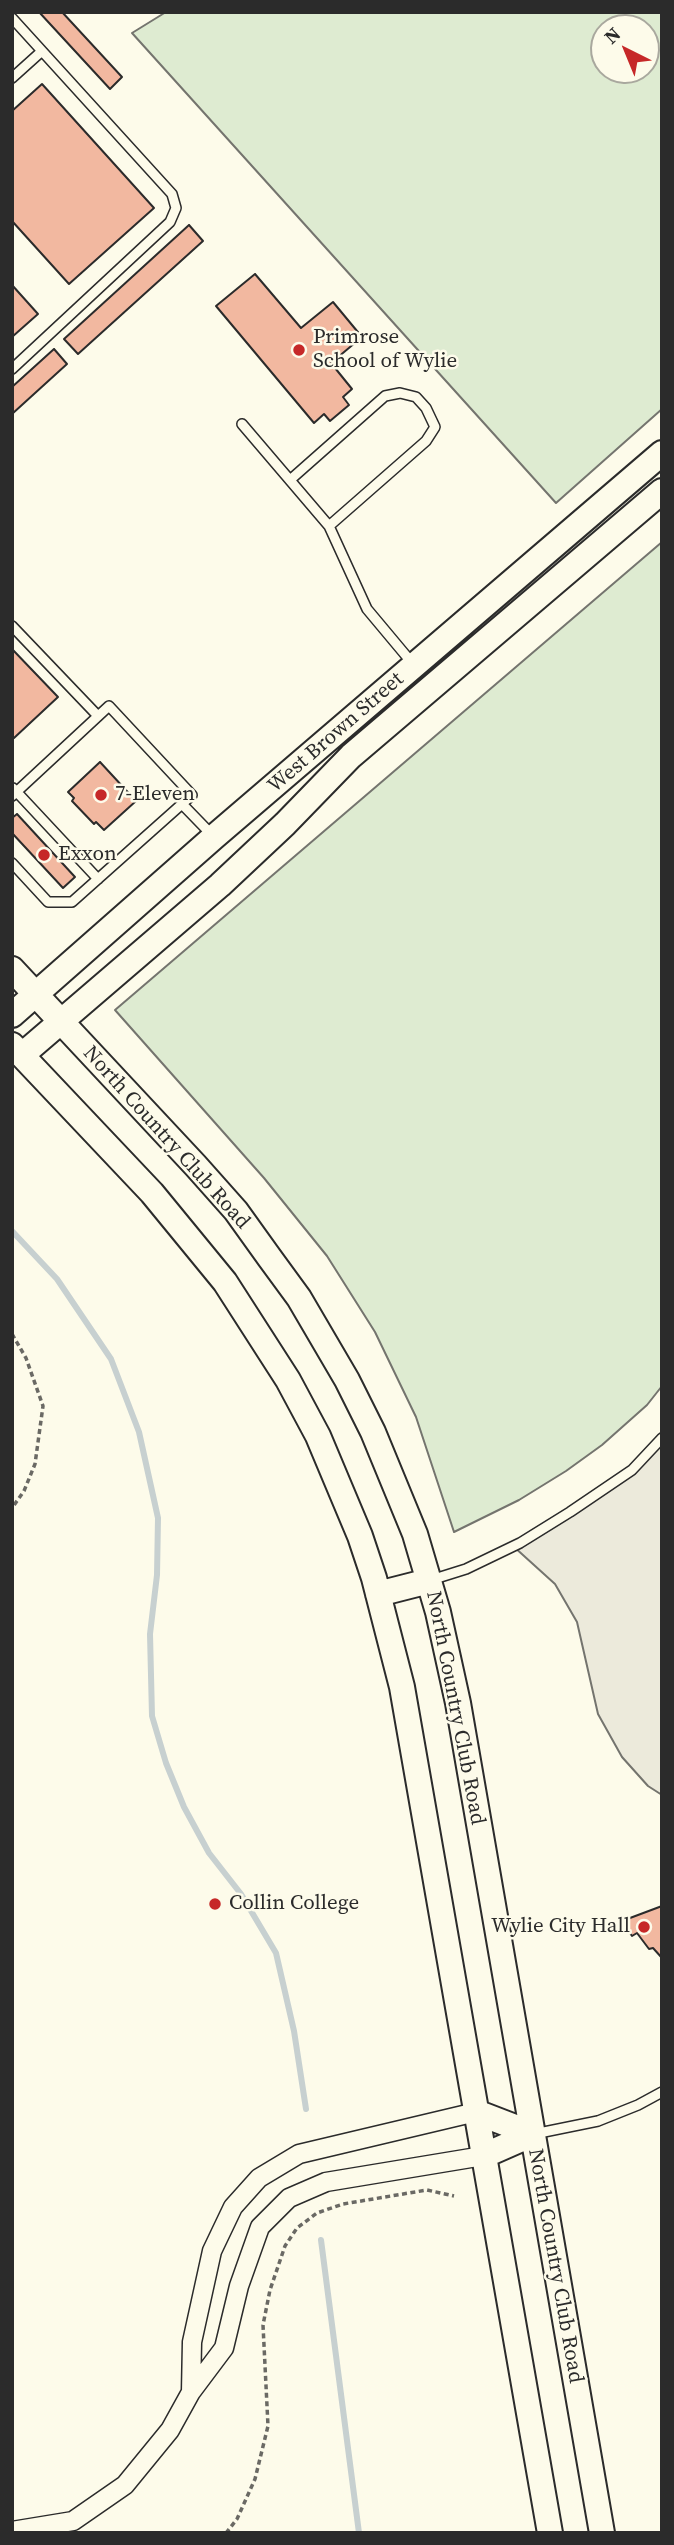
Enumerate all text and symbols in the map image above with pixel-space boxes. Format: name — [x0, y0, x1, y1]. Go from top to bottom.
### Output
north arrow — [590, 14, 660, 84]
text: N — [598, 21, 626, 49]
place label: Primrose School of Wylie — [313, 325, 457, 375]
marker: Primrose School of Wylie — [291, 342, 307, 358]
street label: West Brown Street — [263, 667, 409, 799]
place label: 7-Eleven — [115, 782, 195, 808]
marker: 7-Eleven — [93, 787, 109, 803]
place label: Exxon — [58, 842, 117, 868]
marker: Exxon — [36, 847, 52, 863]
street label: North Country Club Road — [77, 1041, 255, 1235]
street label: North Country Club Road — [420, 1589, 490, 1827]
place label: Collin College — [229, 1891, 359, 1917]
marker: Collin College — [207, 1896, 223, 1912]
place label: Wylie City Hall — [491, 1914, 630, 1940]
marker: Wylie City Hall — [636, 1919, 652, 1935]
street label: North Country Club Road — [522, 2147, 588, 2385]

